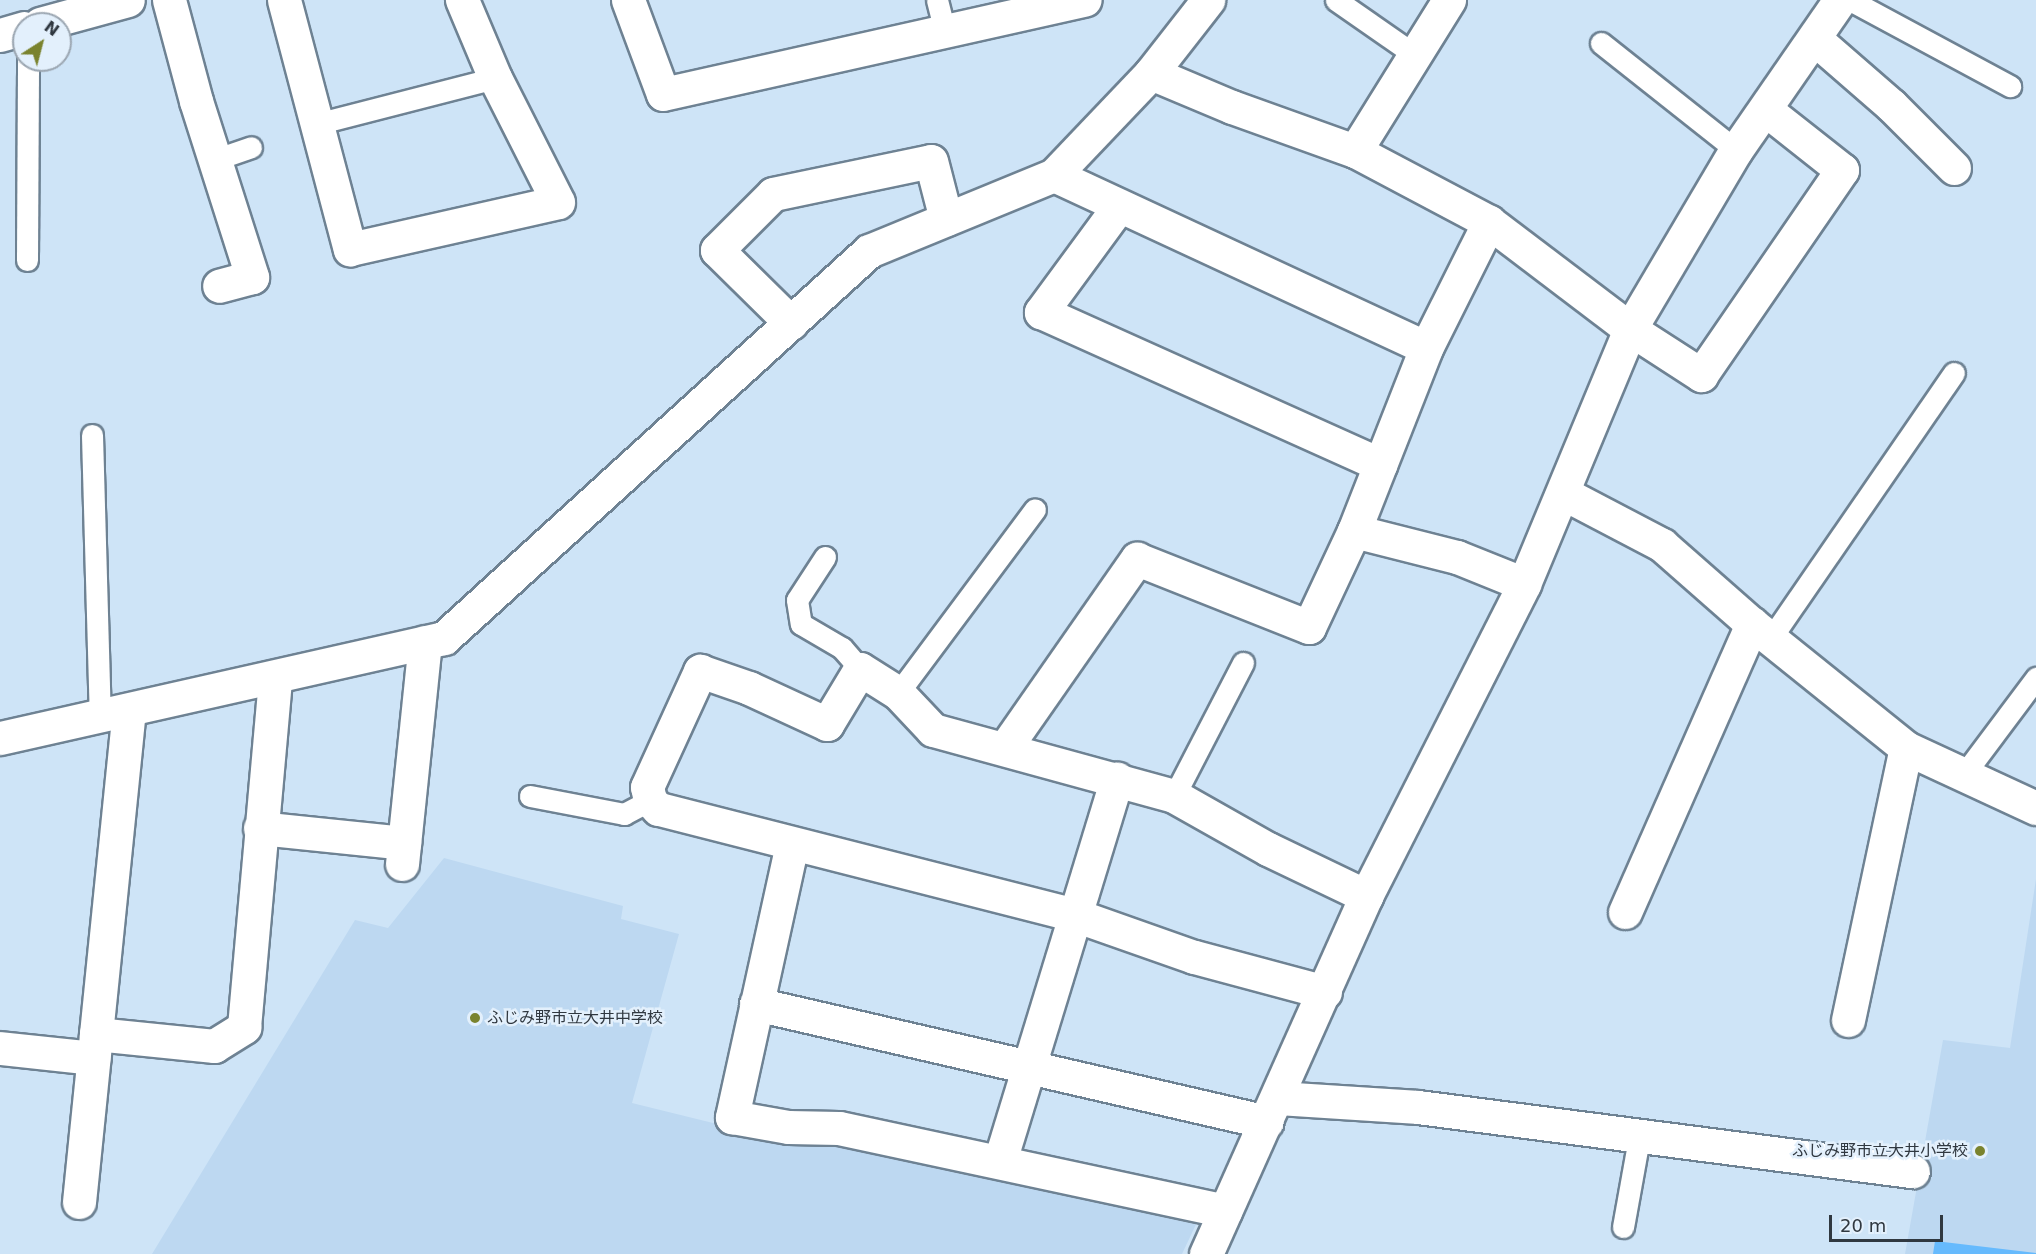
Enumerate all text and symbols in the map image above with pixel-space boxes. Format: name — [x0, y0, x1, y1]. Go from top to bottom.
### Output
north arrow — [12, 12, 72, 72]
text: N — [41, 17, 63, 40]
place label: ふじみ野市立大井中学校 — [487, 1008, 663, 1028]
marker: ふじみ野市立大井中学校 — [468, 1011, 482, 1025]
place label: ふじみ野市立大井小学校 — [1792, 1141, 1968, 1161]
marker: ふじみ野市立大井小学校 — [1973, 1144, 1987, 1158]
scale bar — [1832, 1203, 1946, 1241]
text: 20 m — [1840, 1215, 1886, 1236]

